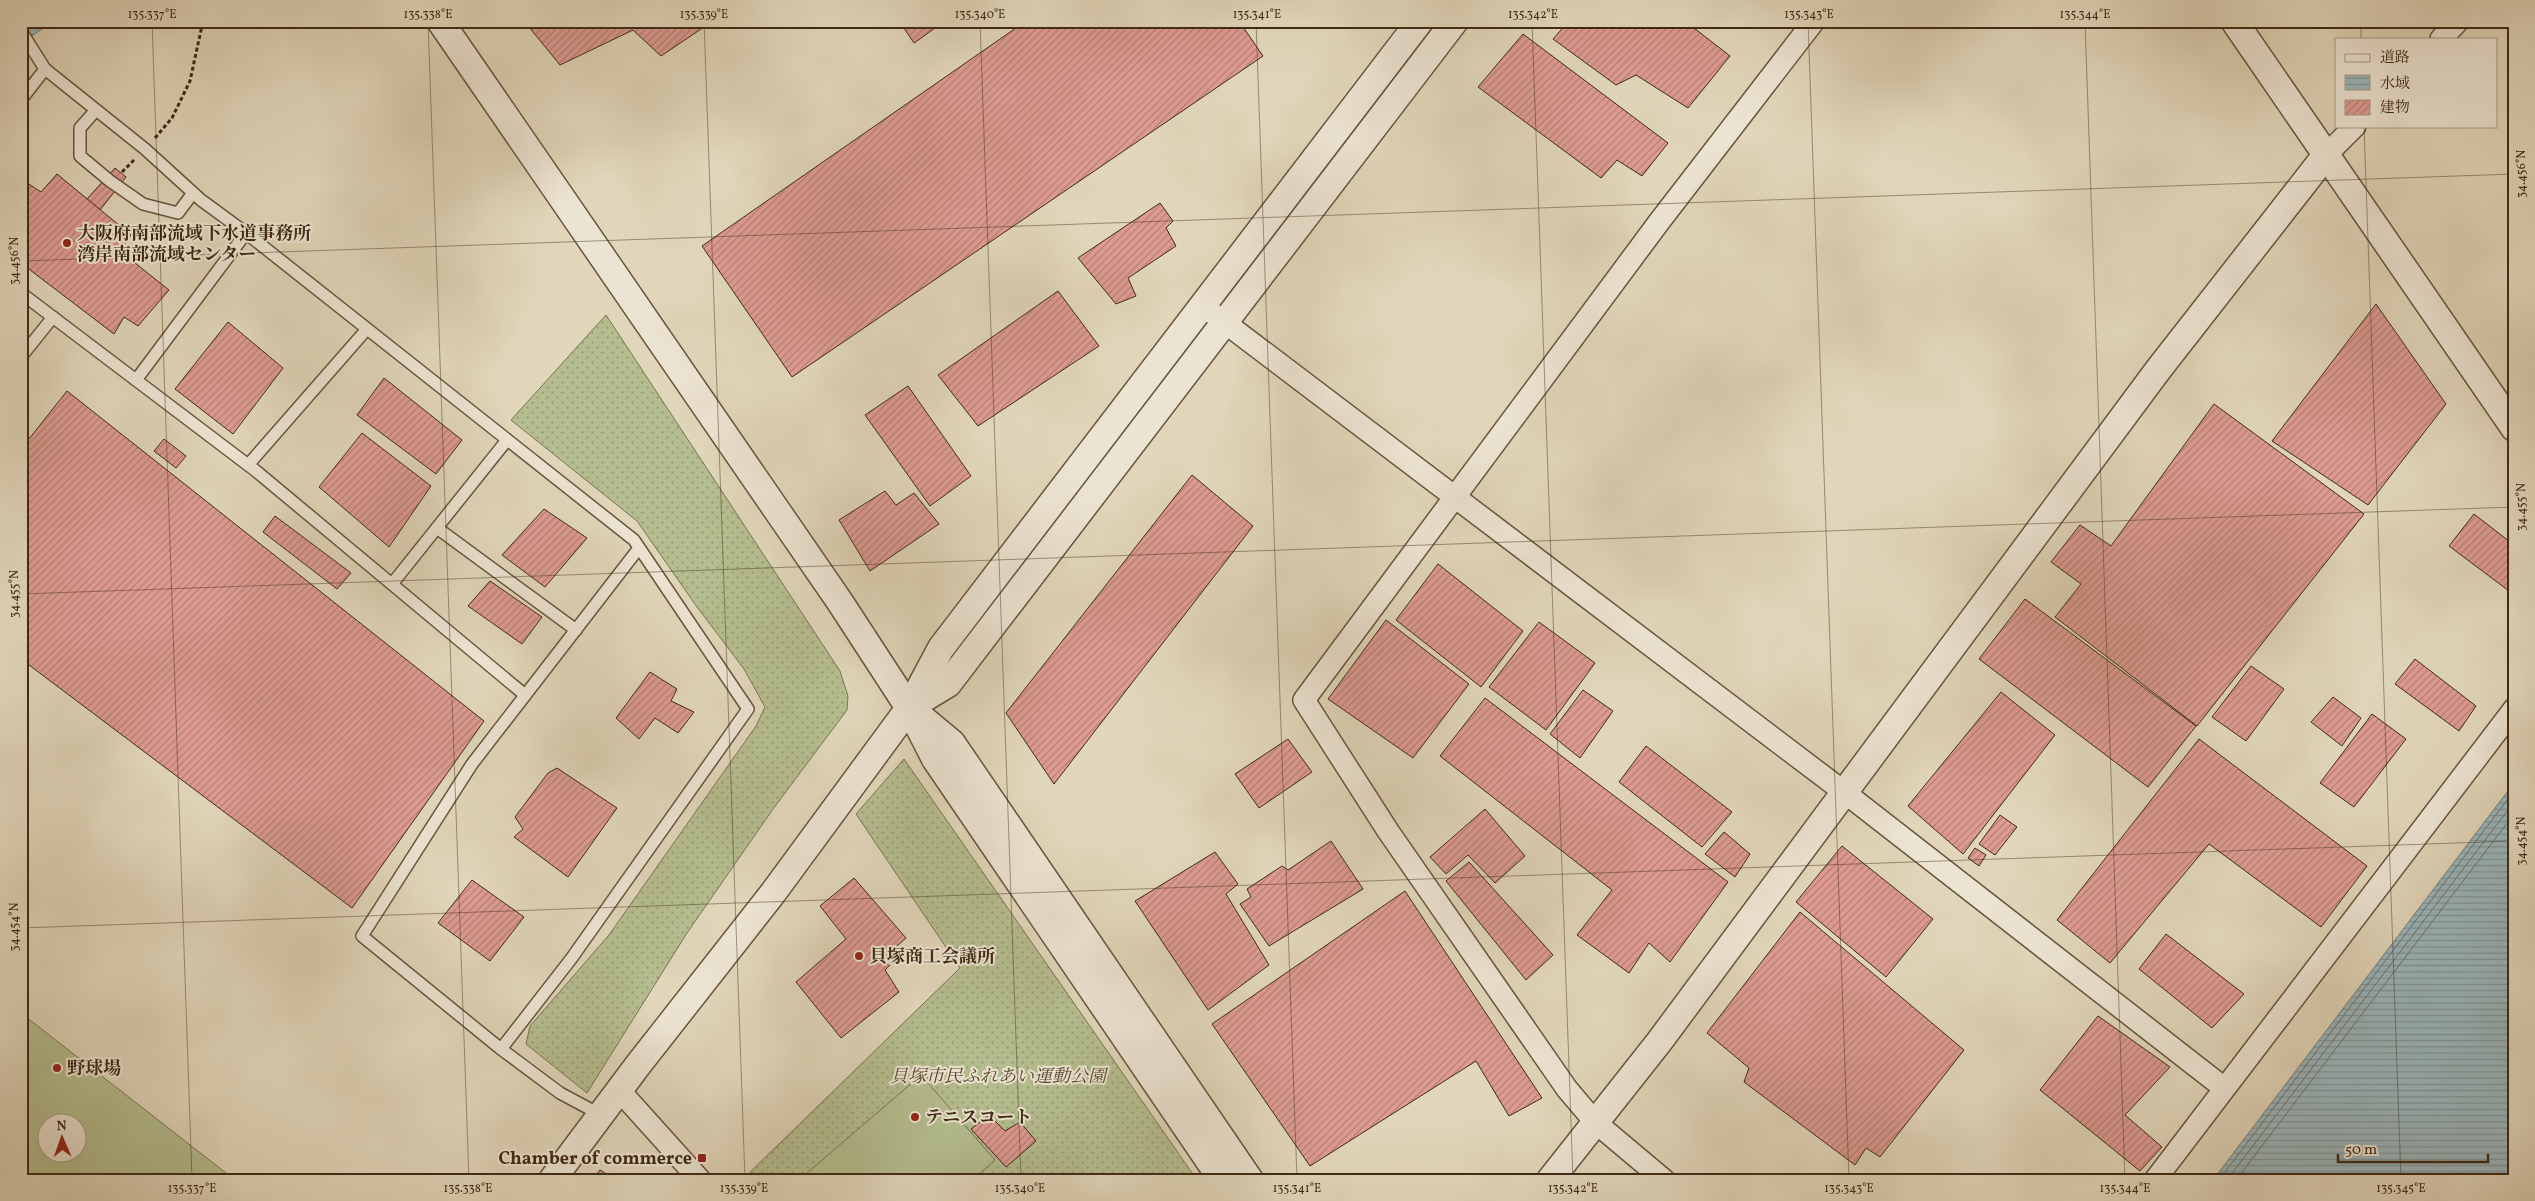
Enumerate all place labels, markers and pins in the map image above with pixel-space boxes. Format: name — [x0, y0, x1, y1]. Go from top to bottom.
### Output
place label: 大阪府南部流域下水道事務所 湾岸南部流域センター — [77, 222, 311, 268]
marker: 大阪府南部流域下水道事務所 湾岸南部流域センター — [61, 237, 73, 249]
place label: 貝塚商工会議所 — [869, 945, 995, 970]
marker: 貝塚商工会議所 — [853, 950, 865, 962]
place label: 野球場 — [67, 1057, 121, 1082]
marker: 野球場 — [51, 1062, 63, 1074]
place label: テニスコート — [925, 1106, 1032, 1131]
marker: テニスコート — [909, 1111, 921, 1123]
place label: Chamber of commerce — [498, 1147, 692, 1172]
marker: Chamber of commerce — [696, 1152, 708, 1164]

